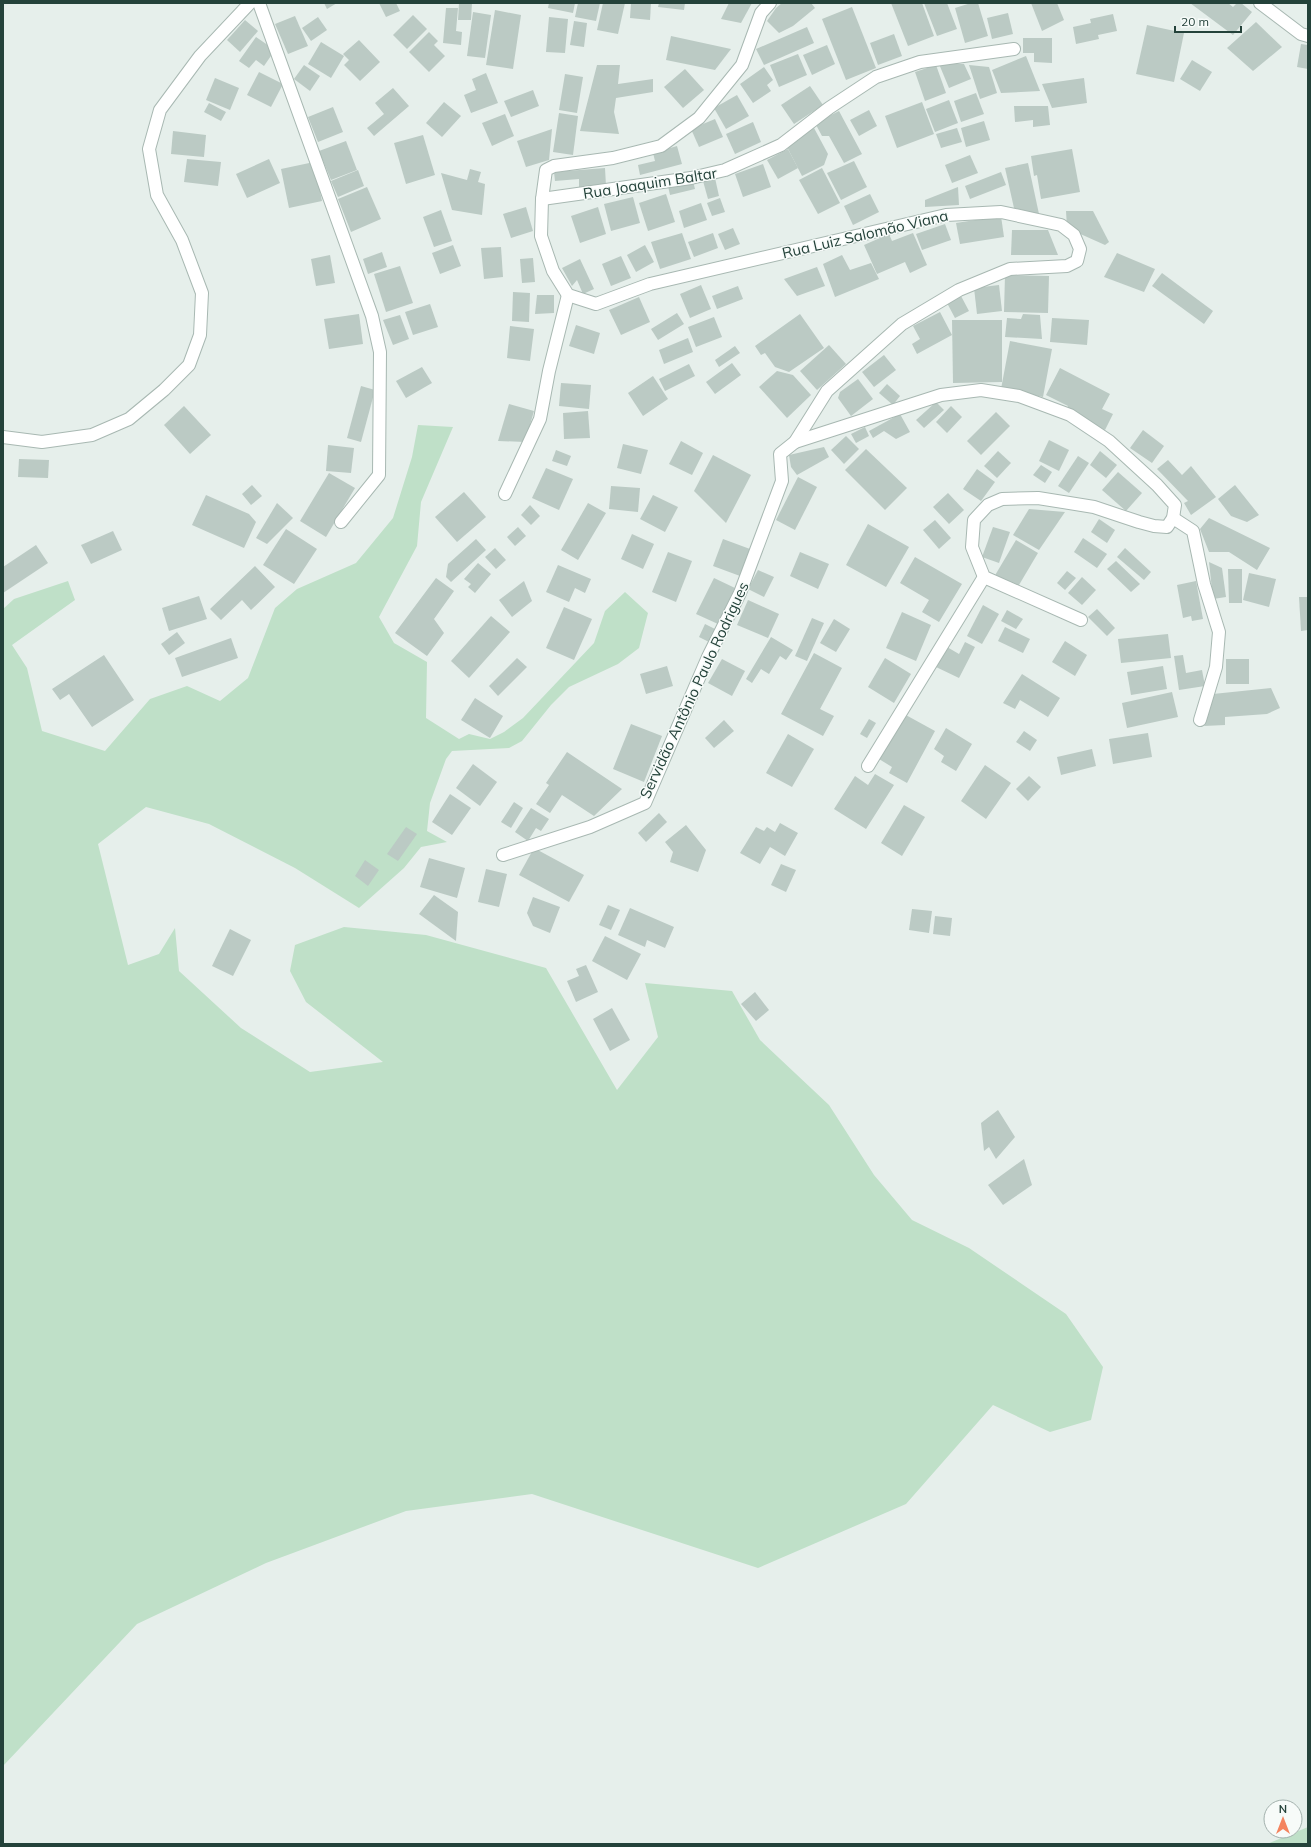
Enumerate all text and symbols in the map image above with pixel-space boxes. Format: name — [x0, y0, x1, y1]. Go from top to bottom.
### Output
scale bar — [1175, 8, 1241, 34]
text: 20 m — [1181, 14, 1209, 29]
street label: Rua Joaquim Baltar — [582, 163, 719, 203]
street label: Rua Luiz Salomão Viana — [780, 206, 950, 262]
street label: Servidão Antônio Paulo Rodrigues — [635, 579, 753, 801]
north arrow — [1263, 1799, 1303, 1839]
text: N — [1279, 1802, 1287, 1816]

